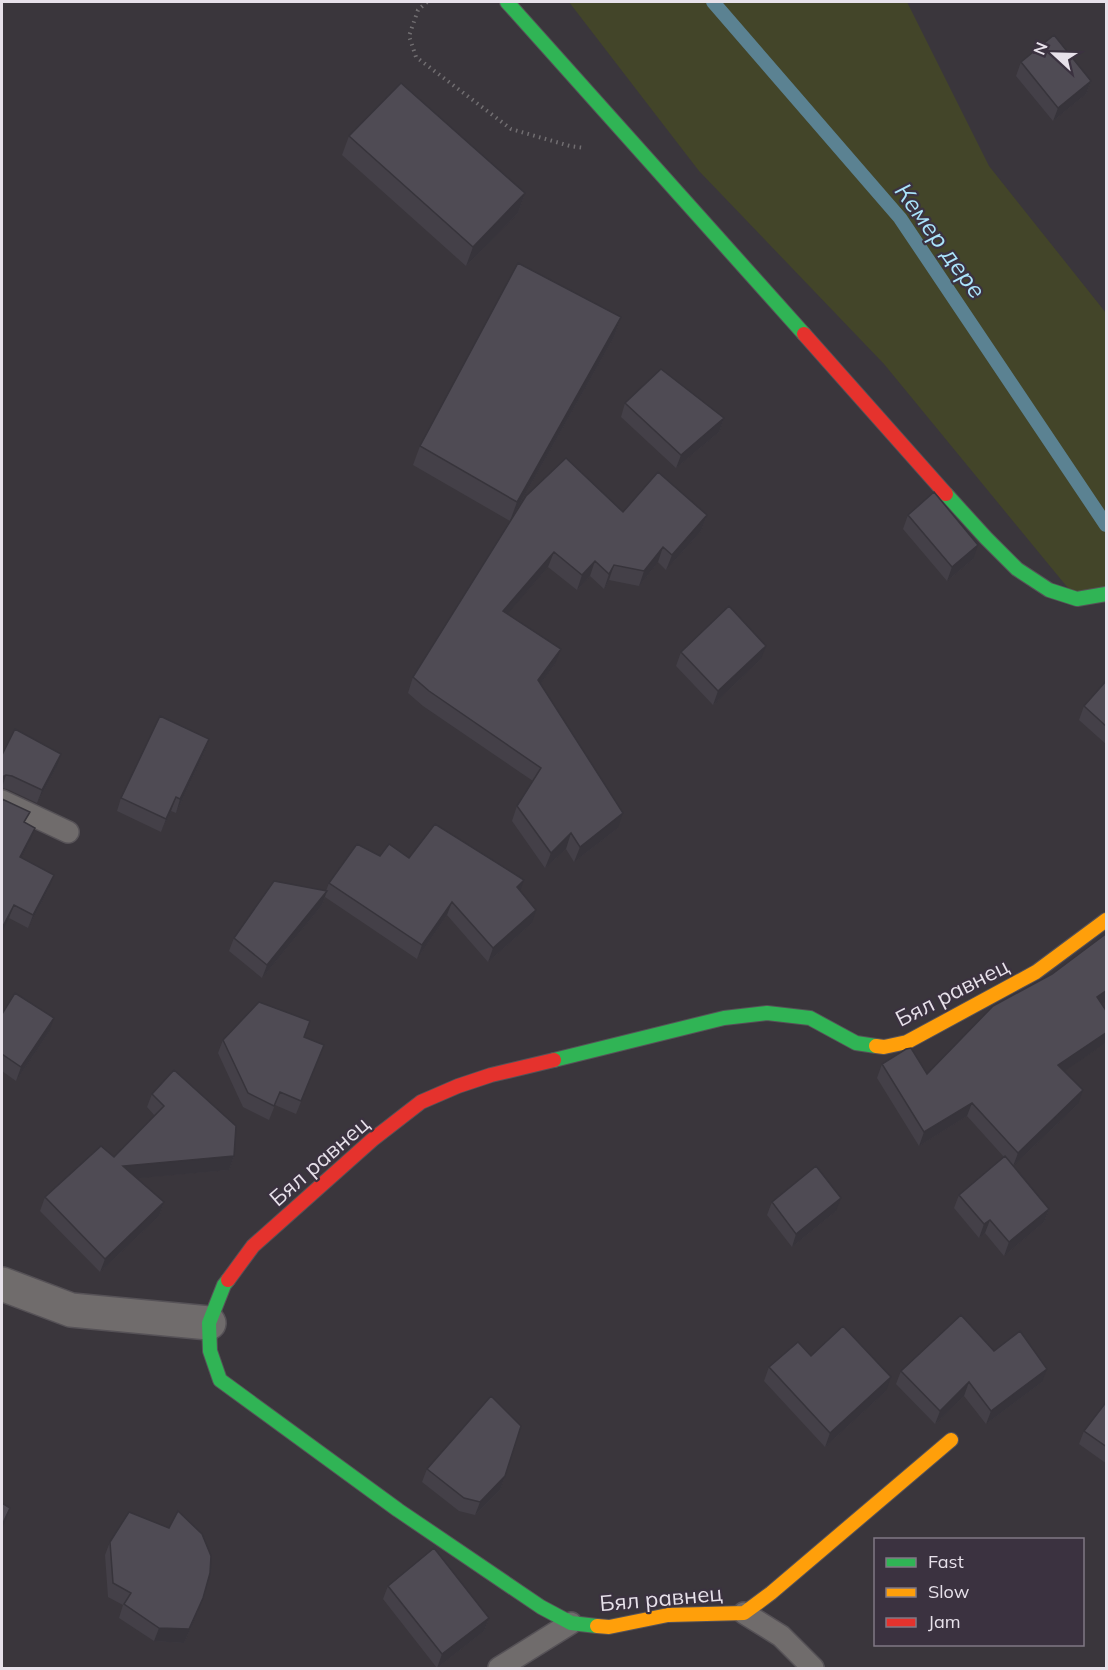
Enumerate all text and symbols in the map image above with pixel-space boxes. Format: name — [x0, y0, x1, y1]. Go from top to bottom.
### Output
north arrow — [1024, 24, 1084, 84]
text: N — [1029, 39, 1052, 58]
water label: Кемер дере — [889, 177, 993, 304]
street label: Бял равнец — [891, 951, 1013, 1033]
street label: Бял равнец — [263, 1110, 375, 1212]
legend — [874, 1538, 1084, 1646]
text: Fast — [928, 1550, 964, 1573]
street label: Бял равнец — [598, 1579, 724, 1617]
text: Slow — [928, 1580, 970, 1603]
text: Jam — [928, 1610, 961, 1633]

